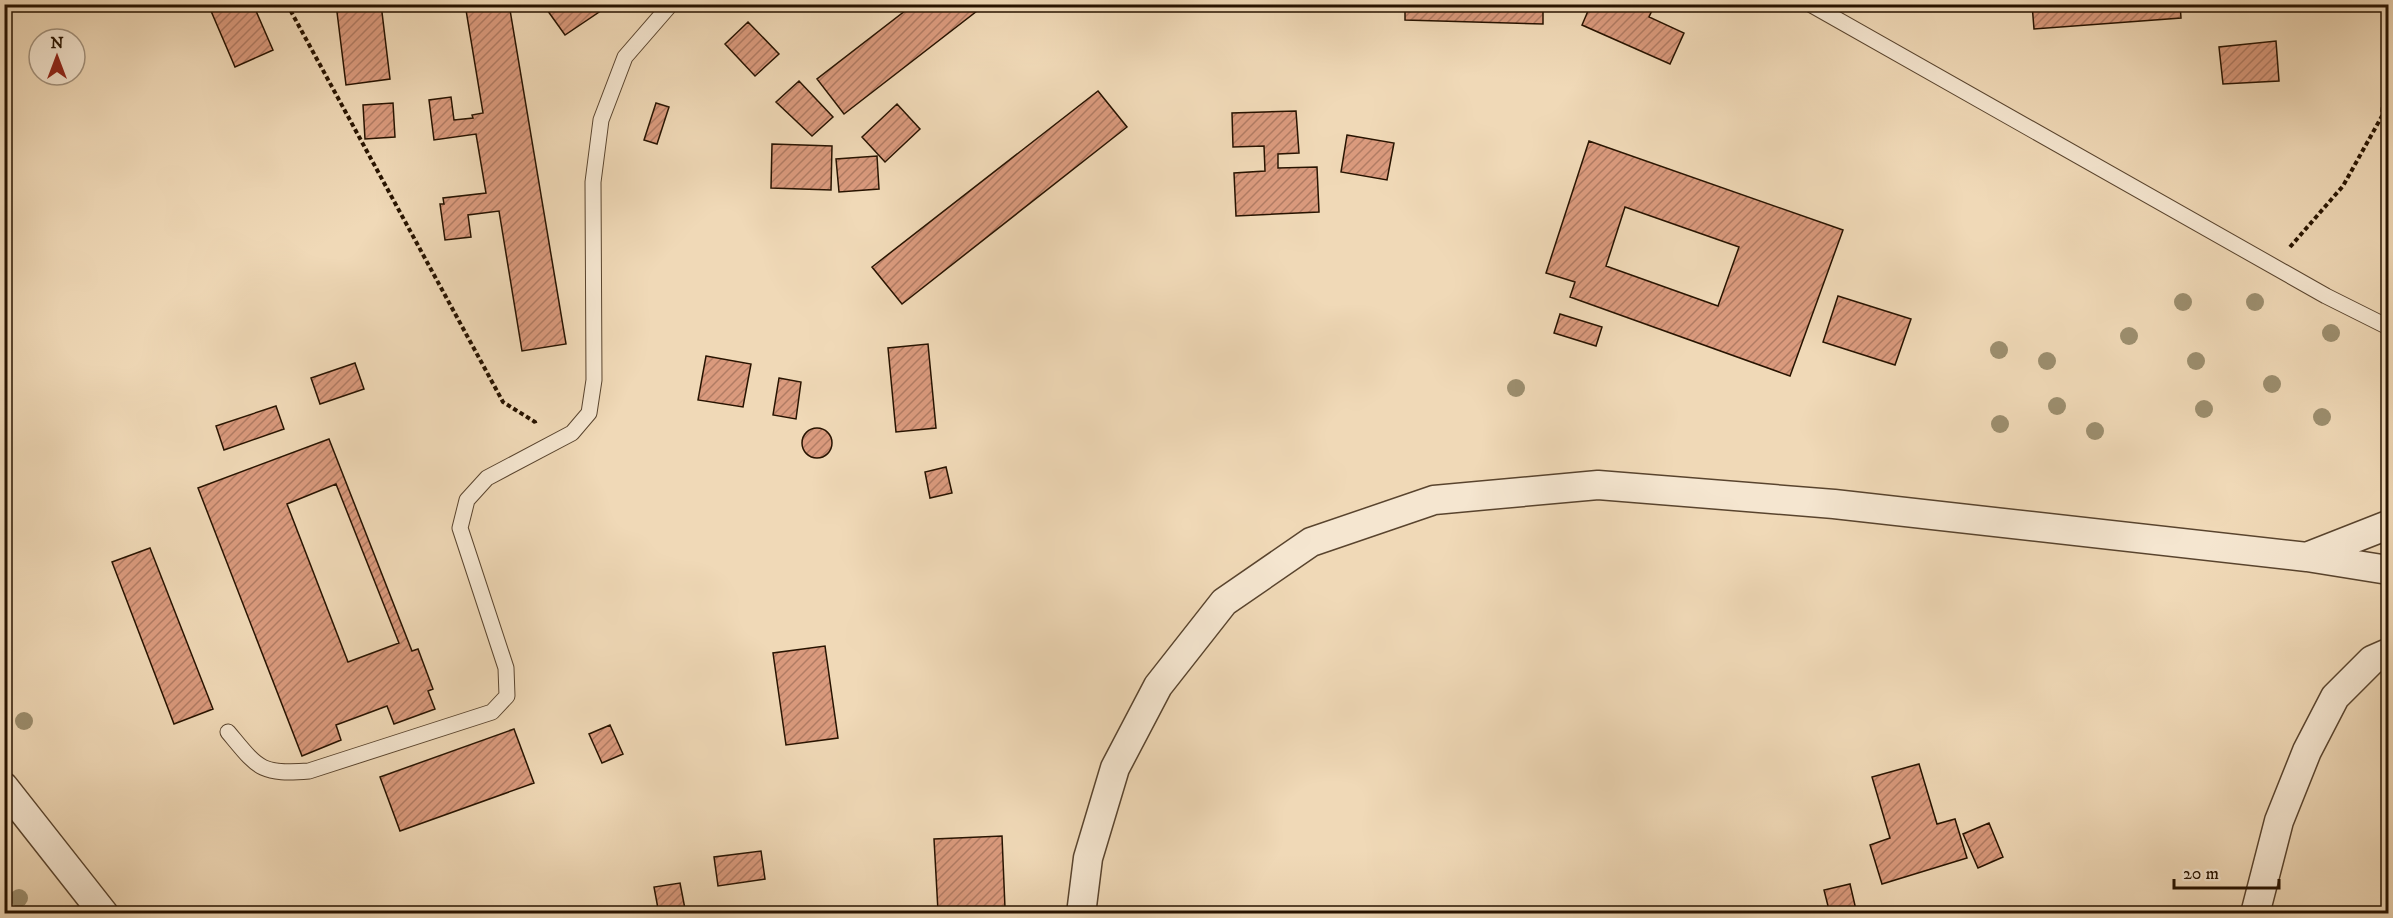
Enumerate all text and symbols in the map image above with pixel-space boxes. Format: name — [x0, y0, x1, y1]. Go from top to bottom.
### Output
north arrow — [27, 27, 87, 87]
text: N — [50, 33, 64, 53]
scale bar — [2174, 852, 2279, 890]
text: 20 m — [2183, 863, 2219, 885]

